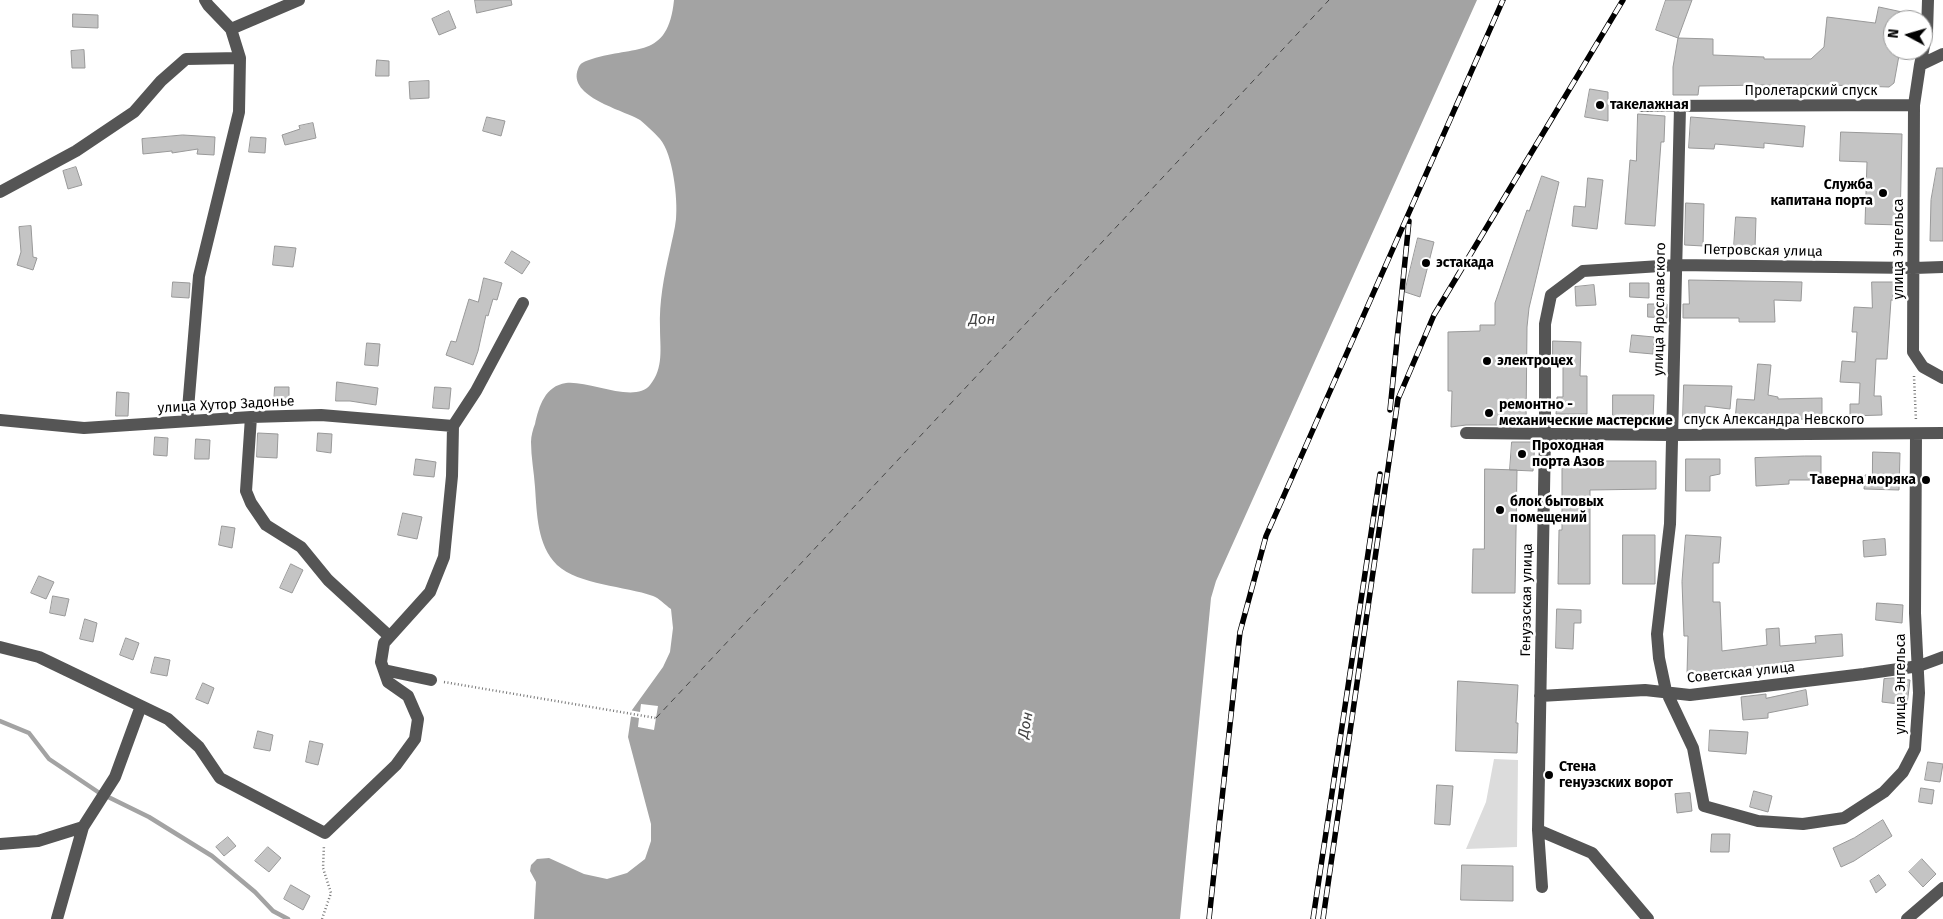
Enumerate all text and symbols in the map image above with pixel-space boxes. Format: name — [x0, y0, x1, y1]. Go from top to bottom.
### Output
north arrow — [1883, 10, 1933, 60]
text: N — [1885, 28, 1903, 39]
street label: Пролетарский спуск — [1744, 83, 1878, 99]
place label: такелажная — [1610, 97, 1689, 113]
marker: такелажная — [1594, 99, 1606, 111]
place label: Служба капитана порта — [1770, 177, 1873, 210]
marker: Служба капитана порта — [1877, 187, 1889, 199]
street label: улица Энгельса — [1891, 198, 1907, 300]
street label: улица Ярославского — [1650, 242, 1670, 376]
street label: Петровская улица — [1703, 242, 1823, 260]
place label: эстакада — [1436, 255, 1494, 271]
marker: эстакада — [1420, 257, 1432, 269]
water label: Дон — [969, 311, 995, 329]
place label: электроцех — [1497, 353, 1573, 369]
marker: электроцех — [1481, 355, 1493, 367]
street label: улица Хутор Задонье — [157, 393, 295, 417]
place label: ремонтно - механические мастерские — [1499, 397, 1673, 430]
marker: ремонтно - механические мастерские — [1483, 407, 1495, 419]
street label: спуск Александра Невского — [1684, 412, 1864, 428]
place label: Проходная порта Азов — [1532, 438, 1604, 471]
marker: Проходная порта Азов — [1516, 448, 1528, 460]
place label: Таверна моряка — [1810, 472, 1916, 488]
marker: Таверна моряка — [1920, 474, 1932, 486]
place label: блок бытовых помещений — [1510, 494, 1604, 526]
marker: блок бытовых помещений — [1494, 504, 1506, 516]
street label: Генуэзская улица — [1518, 543, 1536, 657]
street label: улица Энгельса — [1893, 633, 1909, 735]
street label: Советская улица — [1686, 659, 1796, 687]
water label: Дон — [1015, 710, 1037, 740]
place label: Стена генуэзских ворот — [1559, 759, 1673, 792]
marker: Стена генуэзских ворот — [1543, 769, 1555, 781]

